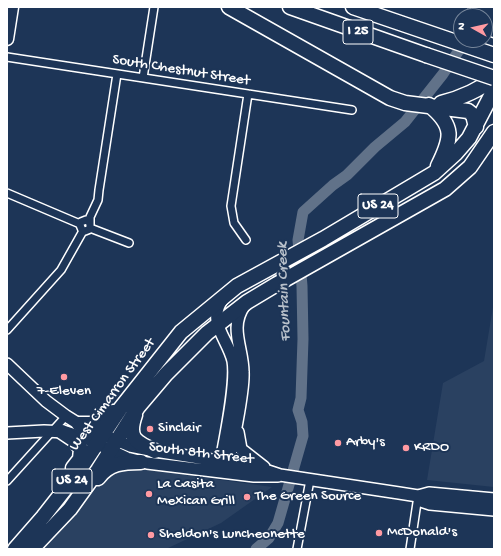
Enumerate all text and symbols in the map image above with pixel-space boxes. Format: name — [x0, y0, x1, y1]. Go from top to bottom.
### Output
north arrow — [453, 8, 493, 48]
road number: I 25 — [343, 20, 373, 44]
text: N — [456, 22, 469, 31]
street label: South Chestnut Street — [111, 51, 251, 91]
road number: US 24 — [358, 194, 398, 218]
water label: Fountain Creek — [274, 242, 296, 342]
street label: West Cimarron Street — [66, 335, 160, 455]
marker: 7-Eleven — [59, 372, 69, 382]
place label: 7-Eleven — [37, 383, 91, 401]
place label: Sinclair — [158, 420, 201, 438]
marker: Sinclair — [145, 424, 155, 434]
place label: Arby's — [346, 434, 385, 452]
marker: Arby's — [333, 438, 343, 448]
street label: South 8th Street — [148, 439, 254, 469]
place label: KRDO — [414, 439, 449, 457]
marker: KRDO — [401, 443, 411, 453]
road number: US 24 — [52, 469, 92, 493]
place label: La Casita Mexican Grill — [157, 476, 235, 511]
place label: The Green Source — [255, 488, 361, 506]
marker: La Casita Mexican Grill — [144, 489, 154, 499]
marker: The Green Source — [242, 492, 252, 502]
place label: McDonald's — [387, 524, 457, 542]
place label: Sheldon's Luncheonette — [159, 526, 305, 544]
marker: McDonald's — [374, 528, 384, 538]
marker: Sheldon's Luncheonette — [146, 530, 156, 540]

